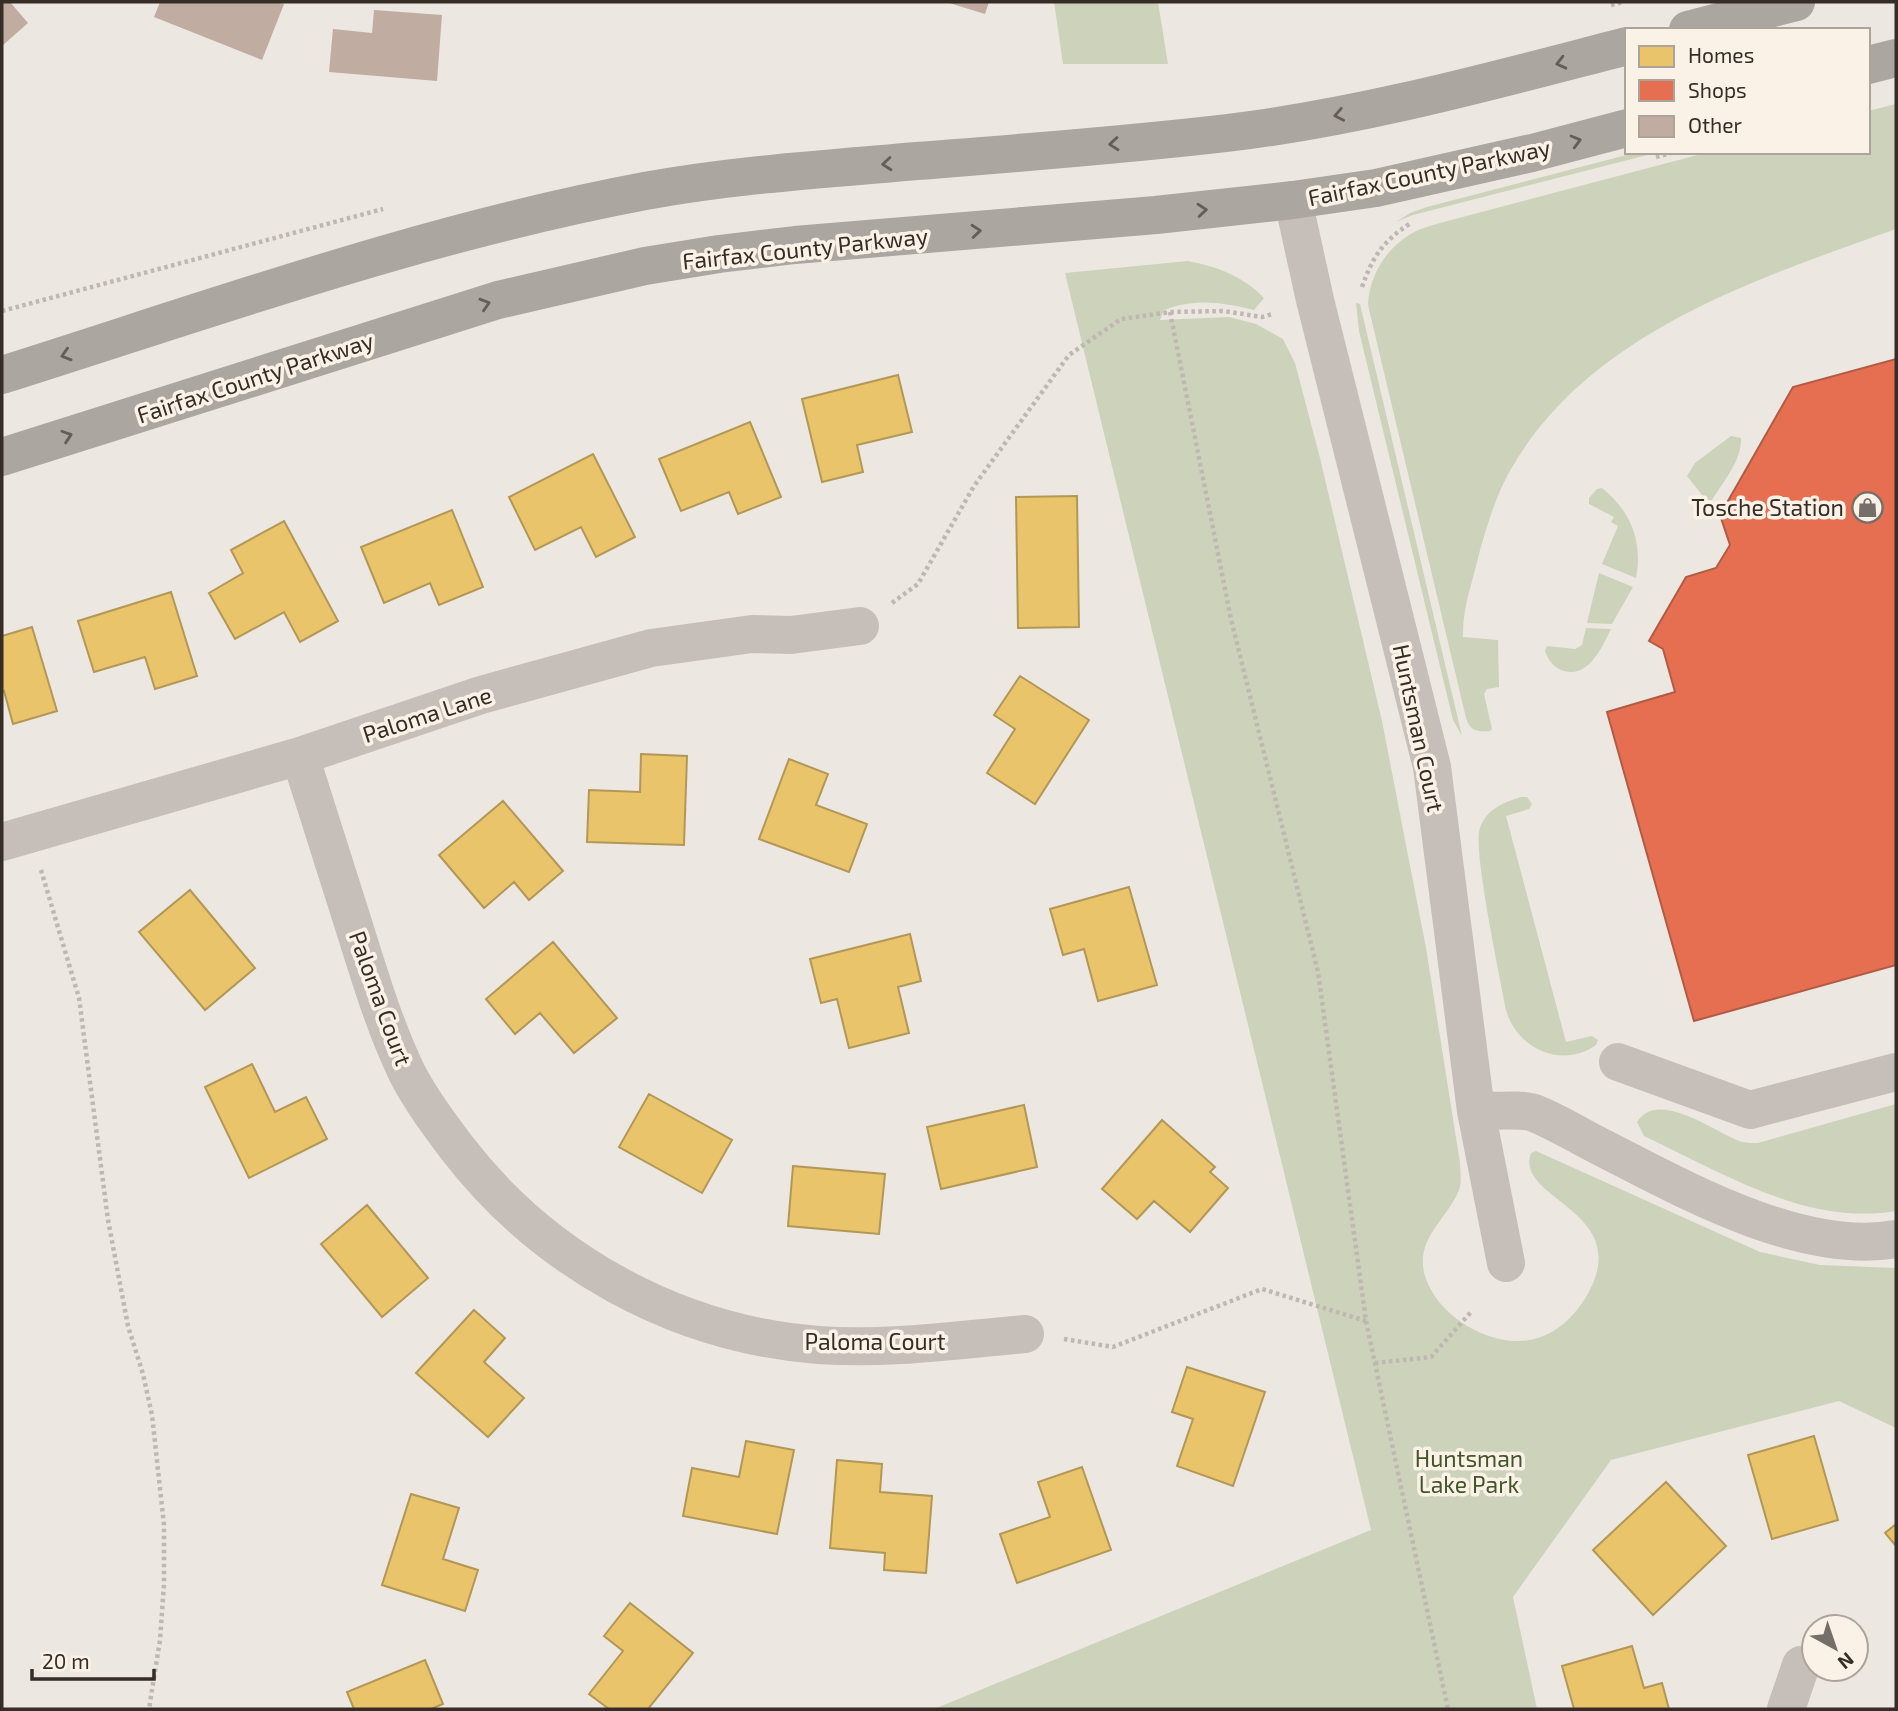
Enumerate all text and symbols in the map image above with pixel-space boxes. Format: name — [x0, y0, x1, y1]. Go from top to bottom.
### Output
legend — [1625, 28, 1870, 154]
text: Homes — [1688, 42, 1754, 67]
one-way arrow — [1555, 55, 1567, 69]
text: Shops — [1688, 77, 1747, 102]
one-way arrow — [1333, 107, 1345, 122]
text: Other — [1688, 112, 1743, 137]
street label: Fairfax County Parkway — [1305, 133, 1553, 211]
one-way arrow — [1570, 135, 1582, 149]
one-way arrow — [1108, 136, 1119, 151]
one-way arrow — [881, 156, 893, 171]
one-way arrow — [1197, 203, 1208, 218]
street label: Fairfax County Parkway — [681, 221, 929, 275]
one-way arrow — [971, 224, 982, 239]
one-way arrow — [479, 297, 491, 312]
street label: Fairfax County Parkway — [133, 326, 377, 428]
one-way arrow — [60, 346, 72, 361]
one-way arrow — [60, 430, 72, 445]
shop icon: Tosche Station — [1850, 490, 1884, 524]
place label: Tosche Station — [1691, 493, 1844, 521]
street label: Huntsman Court — [1388, 642, 1451, 815]
street label: Paloma Lane — [359, 680, 495, 748]
street label: Paloma Court — [344, 927, 418, 1069]
street label: Paloma Court — [804, 1327, 946, 1355]
park label: Huntsman Lake Park — [1415, 1444, 1523, 1498]
north arrow — [1800, 1613, 1870, 1683]
scale bar — [32, 1638, 154, 1682]
text: 20 m — [42, 1648, 90, 1673]
text: N — [1834, 1648, 1859, 1675]

